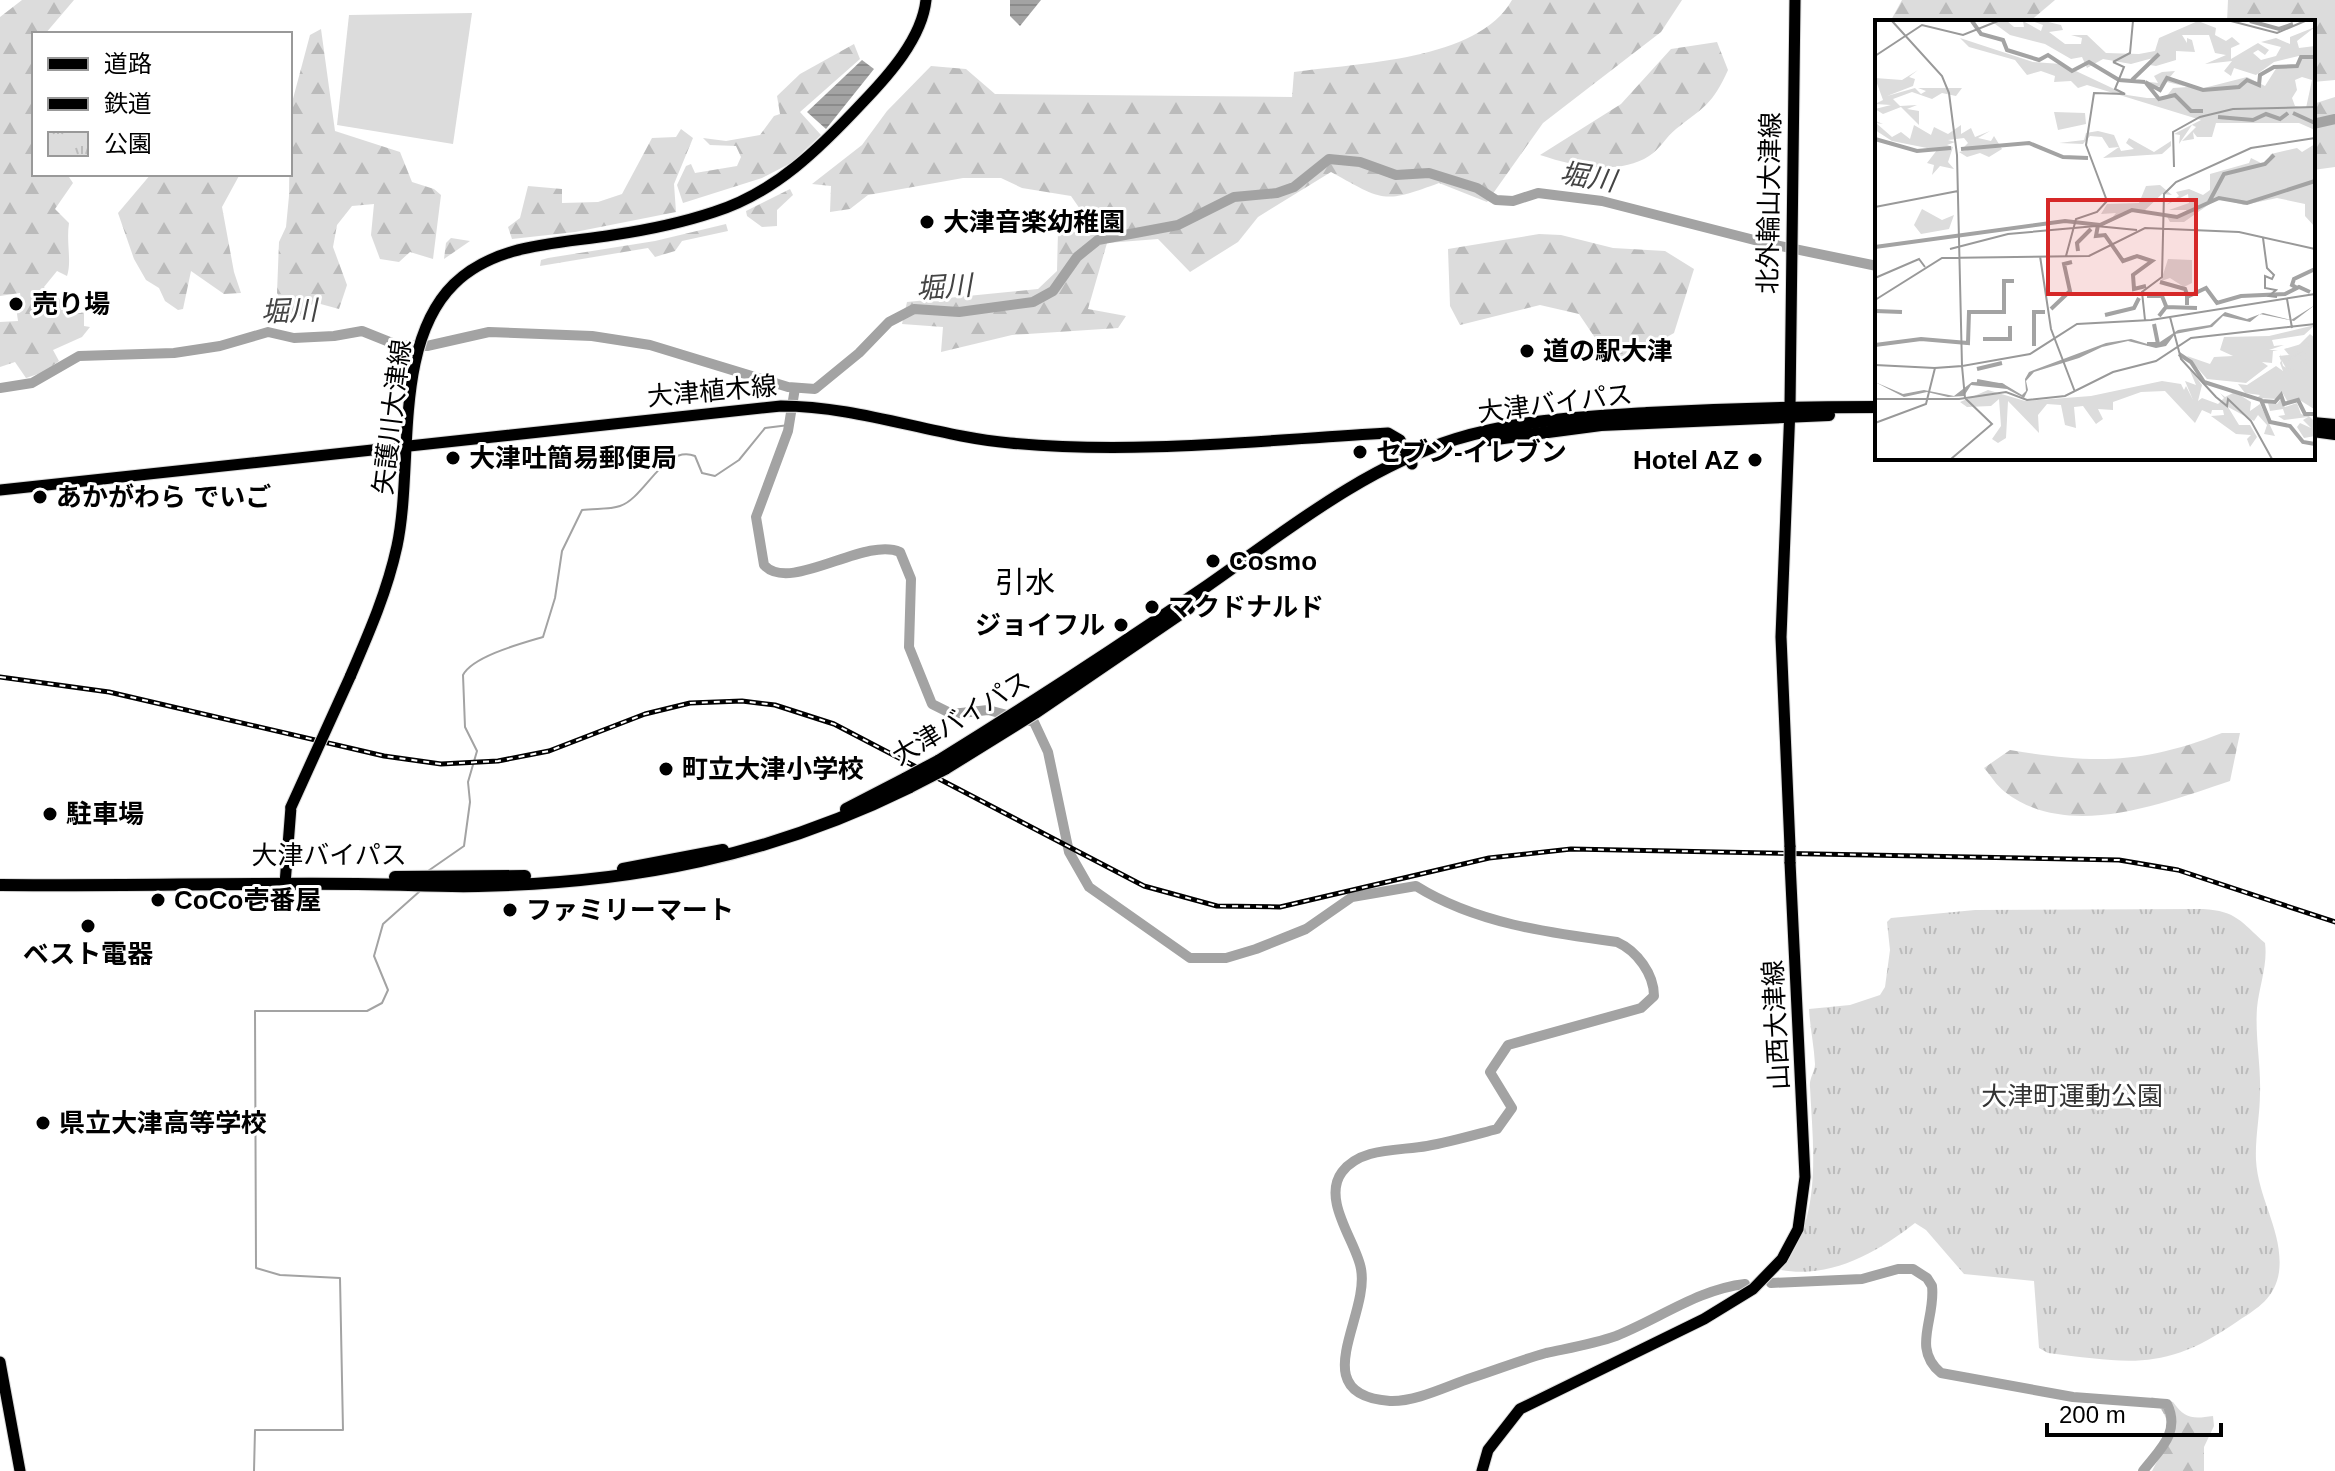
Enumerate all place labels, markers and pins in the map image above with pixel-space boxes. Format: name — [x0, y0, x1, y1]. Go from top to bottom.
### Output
place label: 大津音楽幼稚園 — [943, 207, 1125, 237]
marker: 大津音楽幼稚園 — [918, 213, 936, 231]
place label: 売り場 — [32, 289, 110, 319]
marker: 売り場 — [7, 295, 25, 313]
place label: 道の駅大津 — [1543, 336, 1673, 366]
marker: 道の駅大津 — [1518, 342, 1536, 360]
place label: セブン-イレブン — [1376, 437, 1567, 467]
place label: 大津吐簡易郵便局 — [469, 443, 677, 473]
marker: セブン-イレブン — [1351, 443, 1369, 461]
place label: Hotel AZ — [1633, 445, 1739, 475]
marker: 大津吐簡易郵便局 — [444, 449, 462, 467]
marker: Hotel AZ — [1746, 451, 1764, 469]
place label: あかがわら でいご — [56, 482, 271, 512]
marker: あかがわら でいご — [31, 488, 49, 506]
place label: Cosmo — [1229, 546, 1317, 576]
marker: Cosmo — [1204, 552, 1222, 570]
place label: マクドナルド — [1168, 592, 1324, 622]
marker: マクドナルド — [1143, 598, 1161, 616]
place label: ジョイフル — [975, 610, 1105, 640]
marker: ジョイフル — [1112, 616, 1130, 634]
place label: 町立大津小学校 — [682, 754, 864, 784]
marker: 町立大津小学校 — [657, 760, 675, 778]
place label: 駐車場 — [66, 799, 144, 829]
marker: 駐車場 — [41, 805, 59, 823]
place label: CoCo壱番屋 — [174, 885, 321, 915]
marker: CoCo壱番屋 — [149, 891, 167, 909]
place label: ファミリーマート — [526, 895, 734, 925]
marker: ファミリーマート — [501, 901, 519, 919]
marker: ベスト電器 — [79, 917, 97, 935]
place label: ベスト電器 — [23, 939, 153, 969]
place label: 県立大津高等学校 — [59, 1108, 267, 1138]
marker: 県立大津高等学校 — [34, 1114, 52, 1132]

